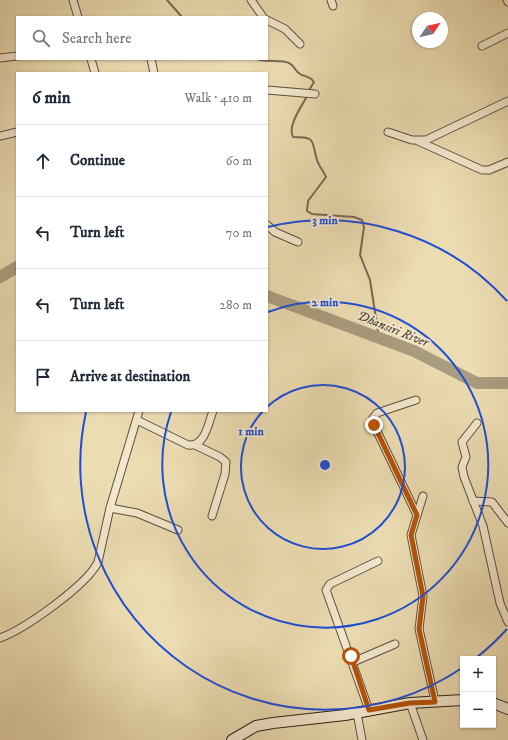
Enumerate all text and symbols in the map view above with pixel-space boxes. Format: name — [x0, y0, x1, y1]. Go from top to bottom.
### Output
north arrow — [412, 12, 448, 48]
search box — [16, 16, 268, 60]
icon: search — [30, 27, 52, 49]
text: Search here — [62, 29, 131, 48]
text: 6 min — [32, 87, 71, 109]
text: Walk · 410 m — [185, 90, 252, 106]
icon: ahead — [32, 150, 54, 172]
text: Continue — [70, 151, 125, 170]
text: 60 m — [226, 153, 252, 169]
text: 3 min — [312, 213, 338, 228]
icon: left — [32, 222, 54, 244]
text: Turn left — [70, 223, 124, 242]
text: 70 m — [226, 225, 252, 241]
icon: left — [32, 294, 54, 316]
text: Turn left — [70, 295, 124, 314]
text: 2 min — [312, 295, 339, 310]
text: 280 m — [220, 297, 252, 313]
water label: Dhansiri River — [355, 307, 432, 351]
icon: arrive — [32, 366, 54, 388]
text: Arrive at destination — [70, 367, 190, 386]
route end — [365, 416, 383, 434]
text: 1 min — [238, 424, 264, 439]
centre of rings — [318, 458, 332, 472]
route start — [342, 647, 360, 665]
map controls — [460, 656, 496, 728]
button: + — [460, 656, 496, 692]
button: − — [460, 692, 496, 728]

